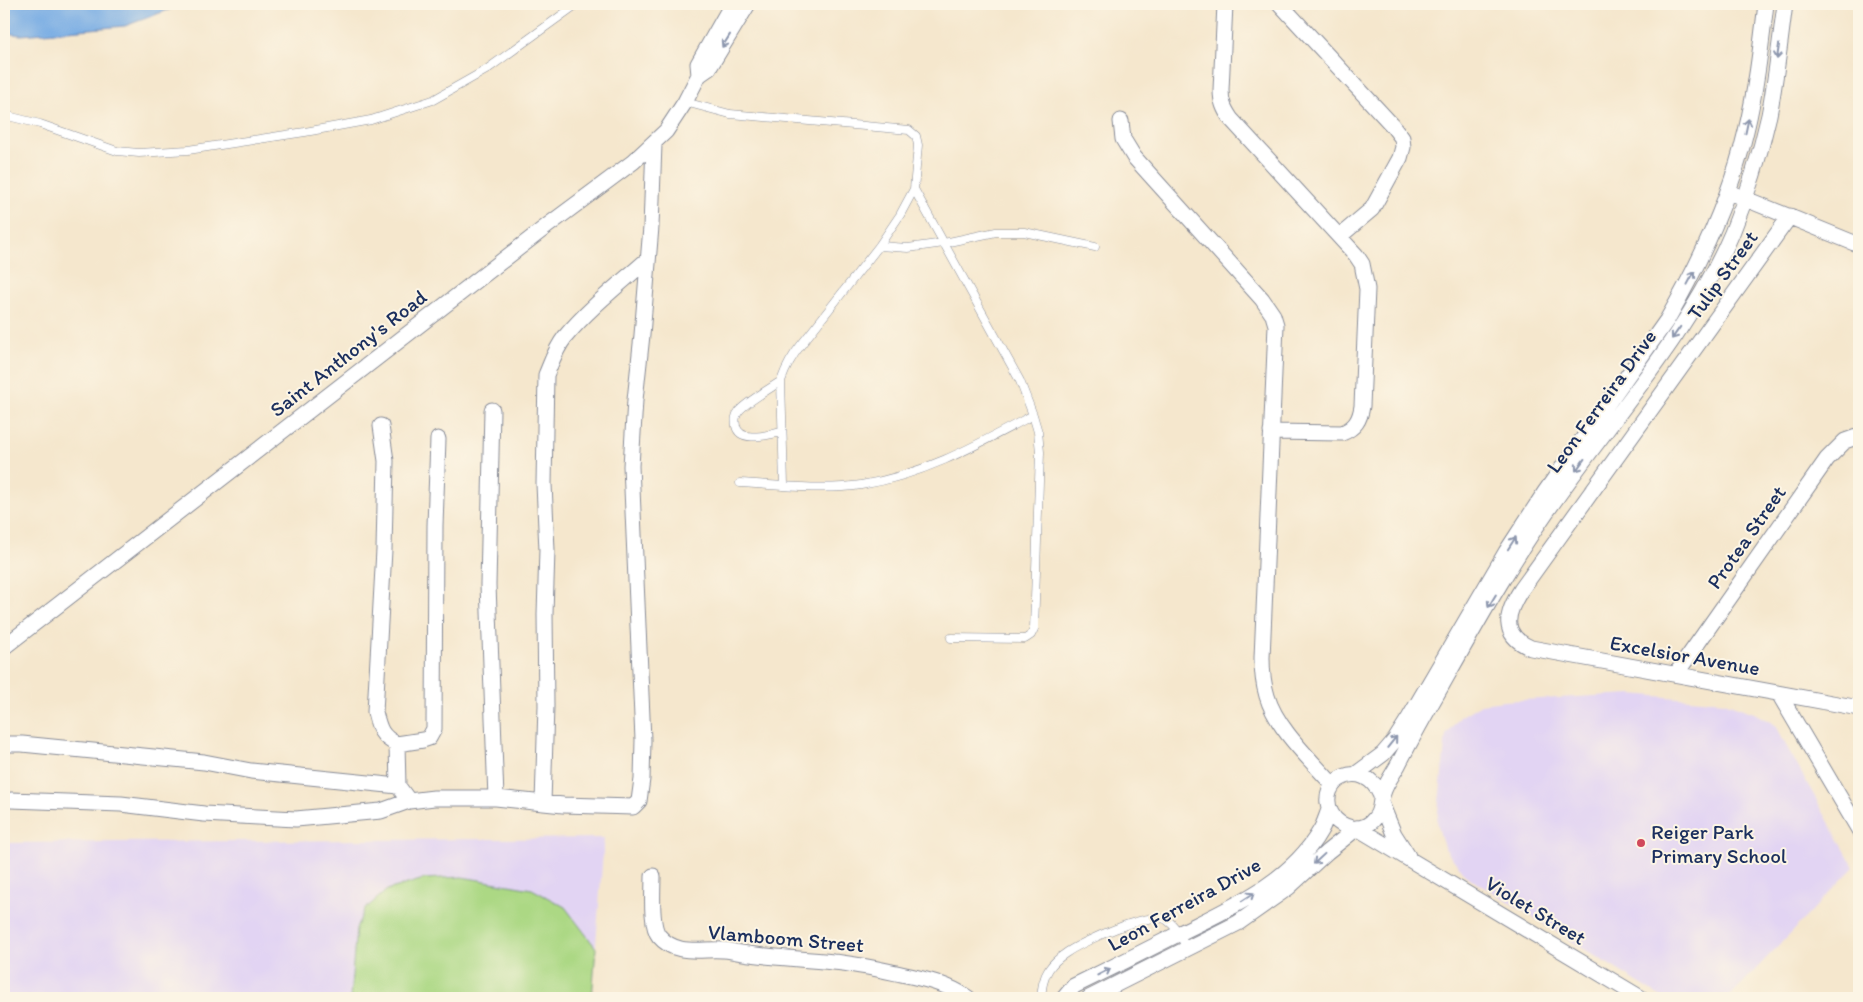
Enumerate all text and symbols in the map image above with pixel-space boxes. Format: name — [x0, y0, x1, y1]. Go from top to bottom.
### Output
one-way arrow — [720, 33, 730, 47]
one-way arrow — [1773, 44, 1783, 60]
one-way arrow — [1743, 119, 1752, 135]
street label: Tulip Street — [1681, 225, 1763, 325]
one-way arrow — [1686, 271, 1696, 286]
street label: Saint Anthony's Road — [265, 284, 432, 422]
street label: Leon Ferreira Drive — [1541, 324, 1661, 478]
one-way arrow — [1671, 326, 1681, 340]
one-way arrow — [1575, 458, 1586, 471]
street label: Protea Street — [1701, 480, 1791, 593]
one-way arrow — [1507, 536, 1517, 550]
one-way arrow — [1486, 593, 1496, 607]
street label: Excelsior Avenue — [1608, 630, 1762, 680]
one-way arrow — [1387, 736, 1398, 749]
place label: Reiger Park Primary School — [1651, 819, 1787, 868]
marker: Reiger Park Primary School — [1635, 837, 1647, 849]
street label: Leon Ferreira Drive — [1103, 852, 1265, 956]
one-way arrow — [1313, 853, 1326, 865]
street label: Violet Street — [1481, 870, 1591, 950]
one-way arrow — [1241, 892, 1255, 902]
street label: Vlamboom Street — [707, 919, 865, 957]
one-way arrow — [1096, 967, 1111, 976]

